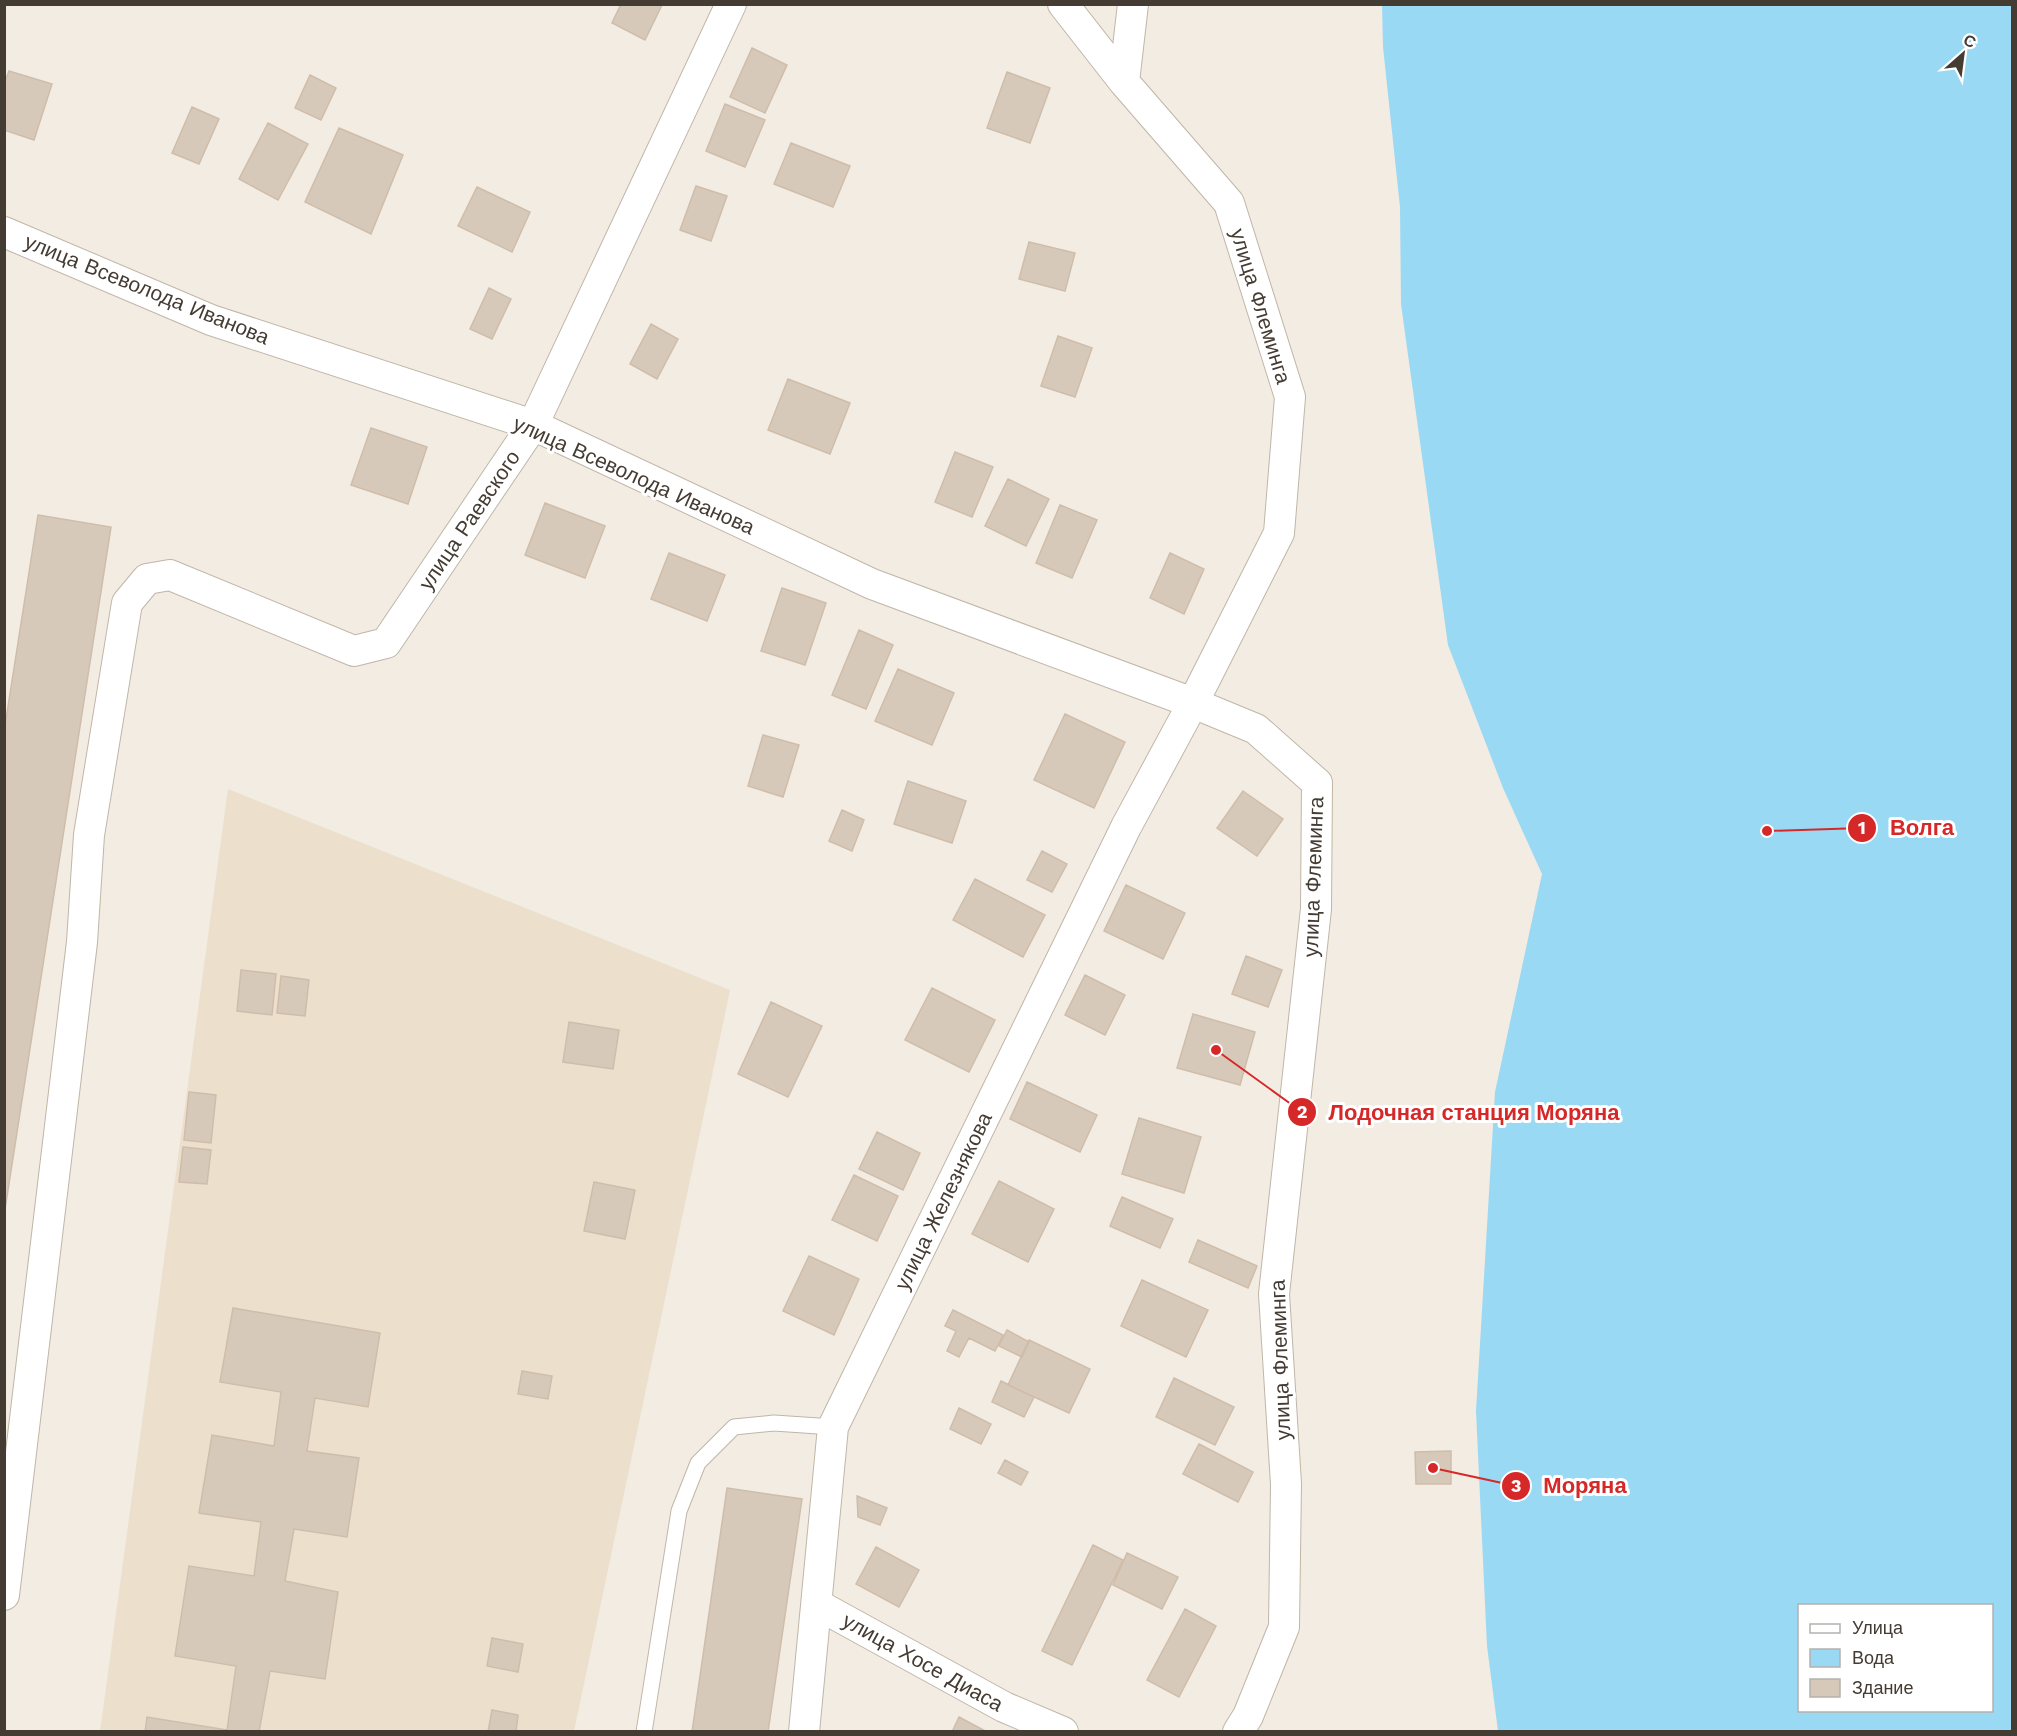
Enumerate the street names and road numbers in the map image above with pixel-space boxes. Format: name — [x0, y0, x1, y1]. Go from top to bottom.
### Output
street label: улица Флеминга — [1226, 225, 1297, 387]
street label: улица Всеволода Иванова — [21, 228, 273, 350]
street label: улица Всеволода Иванова — [509, 410, 759, 540]
street label: улица Раевского — [413, 445, 525, 595]
street label: улица Флеминга — [1298, 796, 1328, 958]
street label: улица Железнякова — [889, 1108, 997, 1294]
street label: улица Флеминга — [1265, 1279, 1295, 1441]
street label: улица Хосе Диаса — [838, 1608, 1008, 1717]

